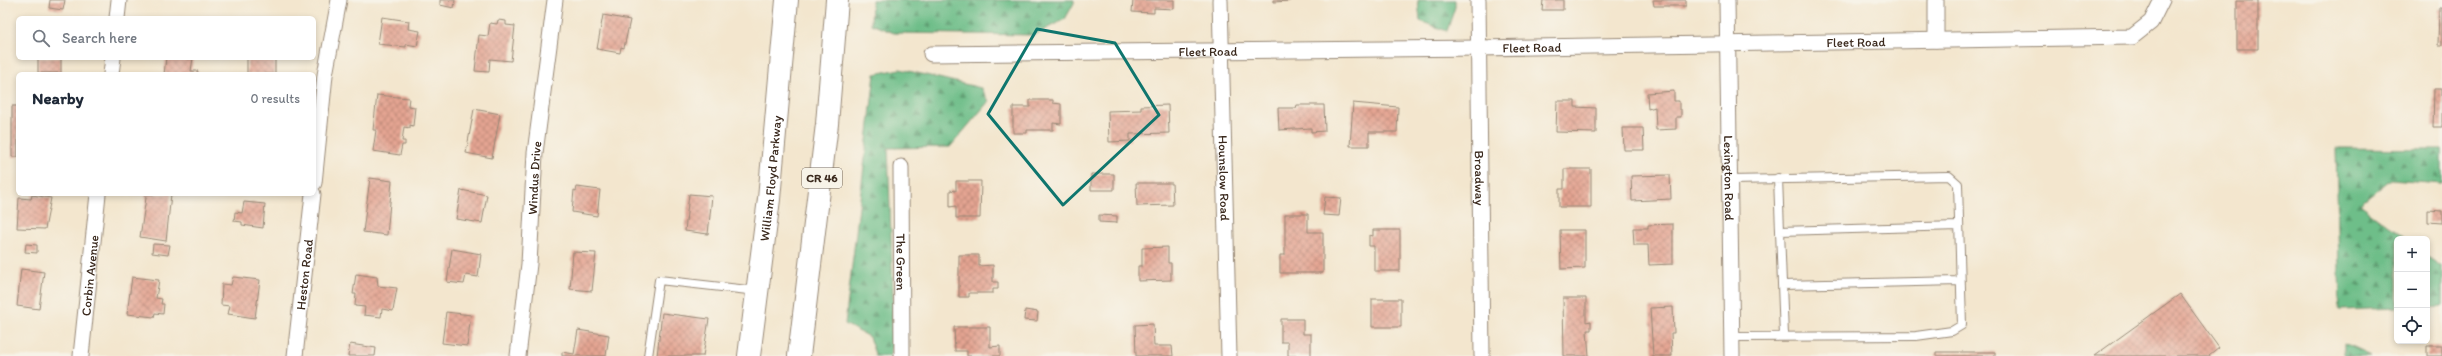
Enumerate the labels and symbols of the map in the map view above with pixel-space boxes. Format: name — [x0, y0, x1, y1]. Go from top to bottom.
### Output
street label: Fleet Road — [1826, 34, 1886, 50]
street label: Fleet Road — [1502, 39, 1562, 55]
street label: Fleet Road — [1178, 43, 1238, 59]
street label: William Floyd Parkway — [756, 115, 784, 242]
street label: Hounslow Road — [1216, 135, 1233, 221]
street label: Lexington Road — [1721, 135, 1738, 221]
street label: Windus Drive — [524, 140, 544, 215]
street label: Broadway — [1472, 150, 1488, 206]
road number: CR 46 — [802, 168, 842, 188]
street label: The Green — [894, 233, 909, 291]
street label: Corbin Avenue — [78, 234, 101, 317]
street label: Heston Road — [293, 238, 315, 311]

